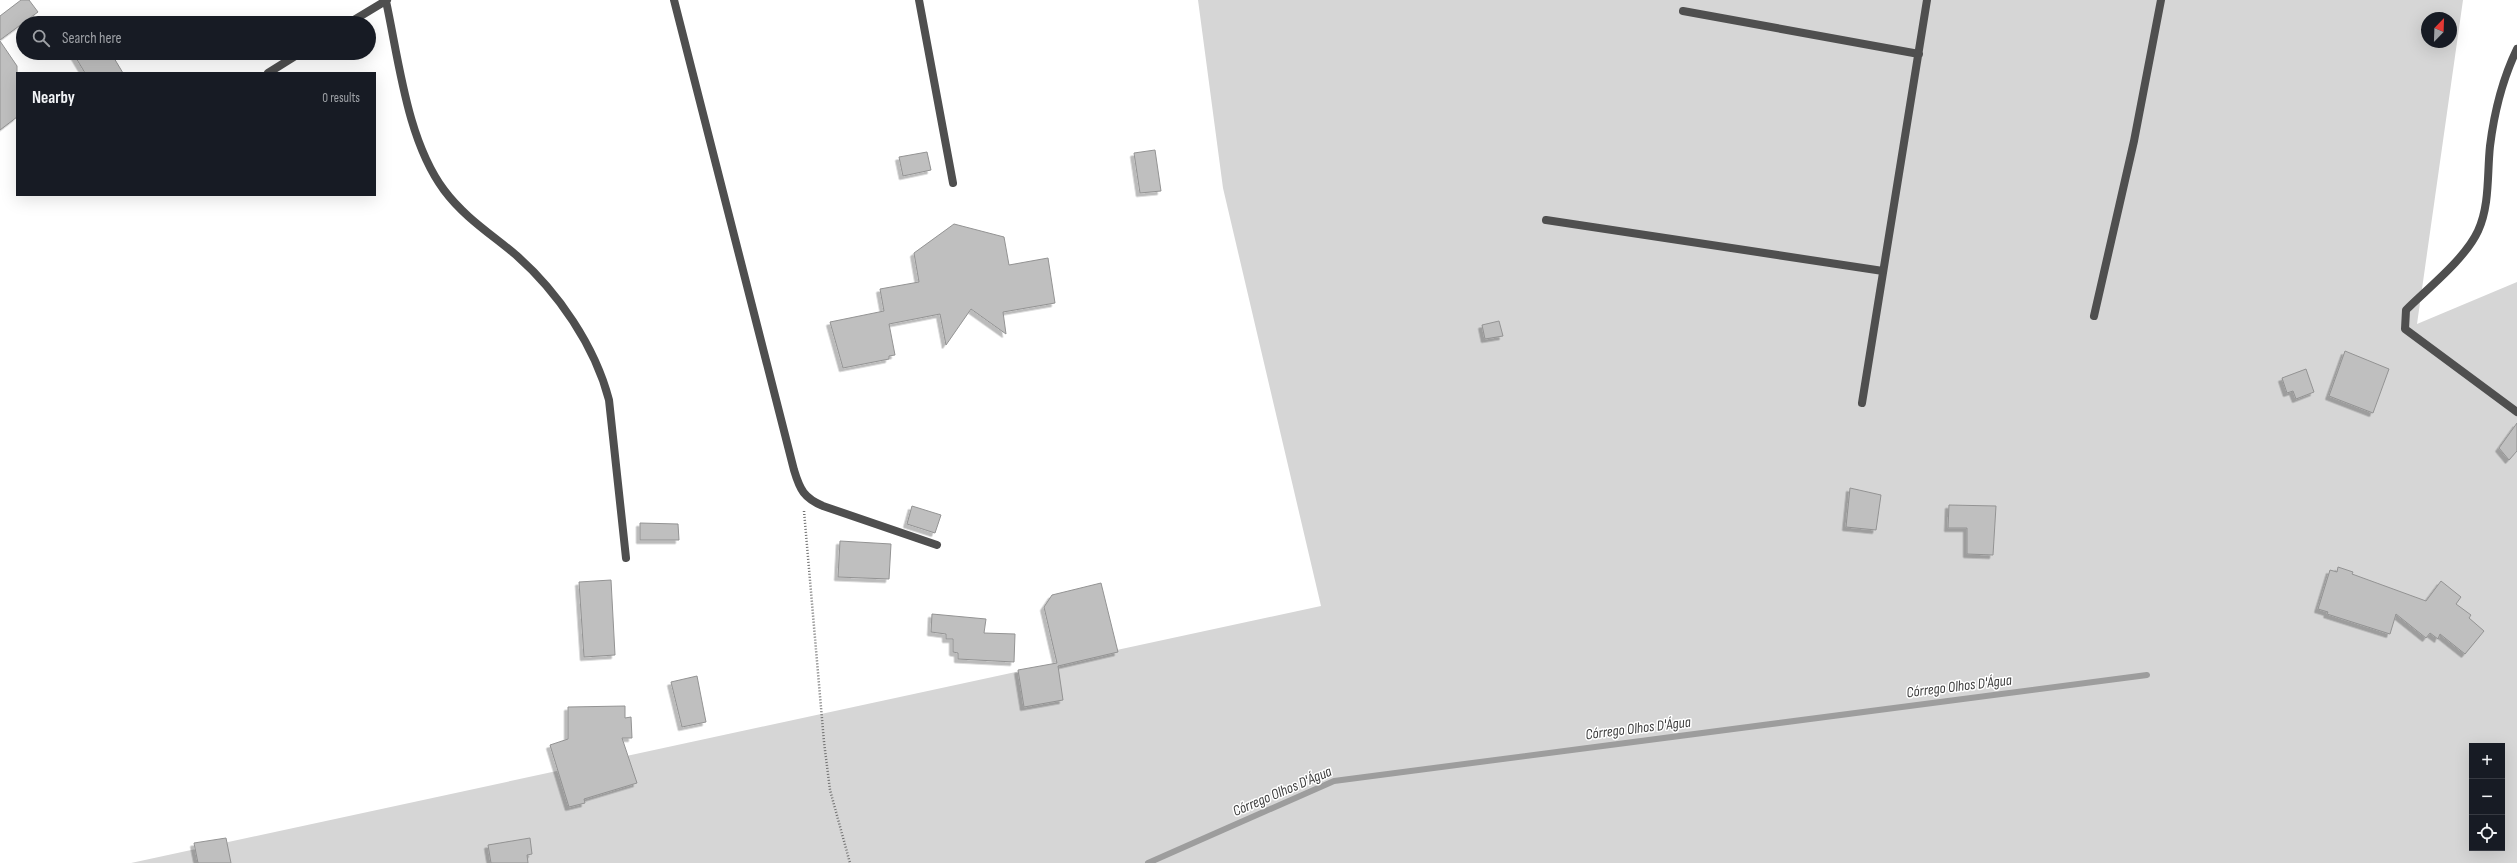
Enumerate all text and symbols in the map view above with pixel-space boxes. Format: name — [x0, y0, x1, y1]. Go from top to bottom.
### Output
north arrow — [2421, 12, 2457, 48]
search box — [16, 16, 376, 60]
icon: search — [30, 27, 52, 49]
text: Search here — [62, 29, 122, 48]
text: Nearby — [32, 88, 75, 108]
text: 0 results — [322, 90, 360, 106]
water label: Córrego Olhos D'Água — [1905, 671, 2013, 702]
water label: Córrego Olhos D'Água — [1584, 713, 1692, 744]
map controls — [2469, 743, 2505, 851]
button: + — [2469, 743, 2505, 779]
water label: Córrego Olhos D'Água — [1230, 762, 1335, 821]
button: − — [2469, 779, 2505, 815]
button: locate — [2469, 815, 2505, 851]

